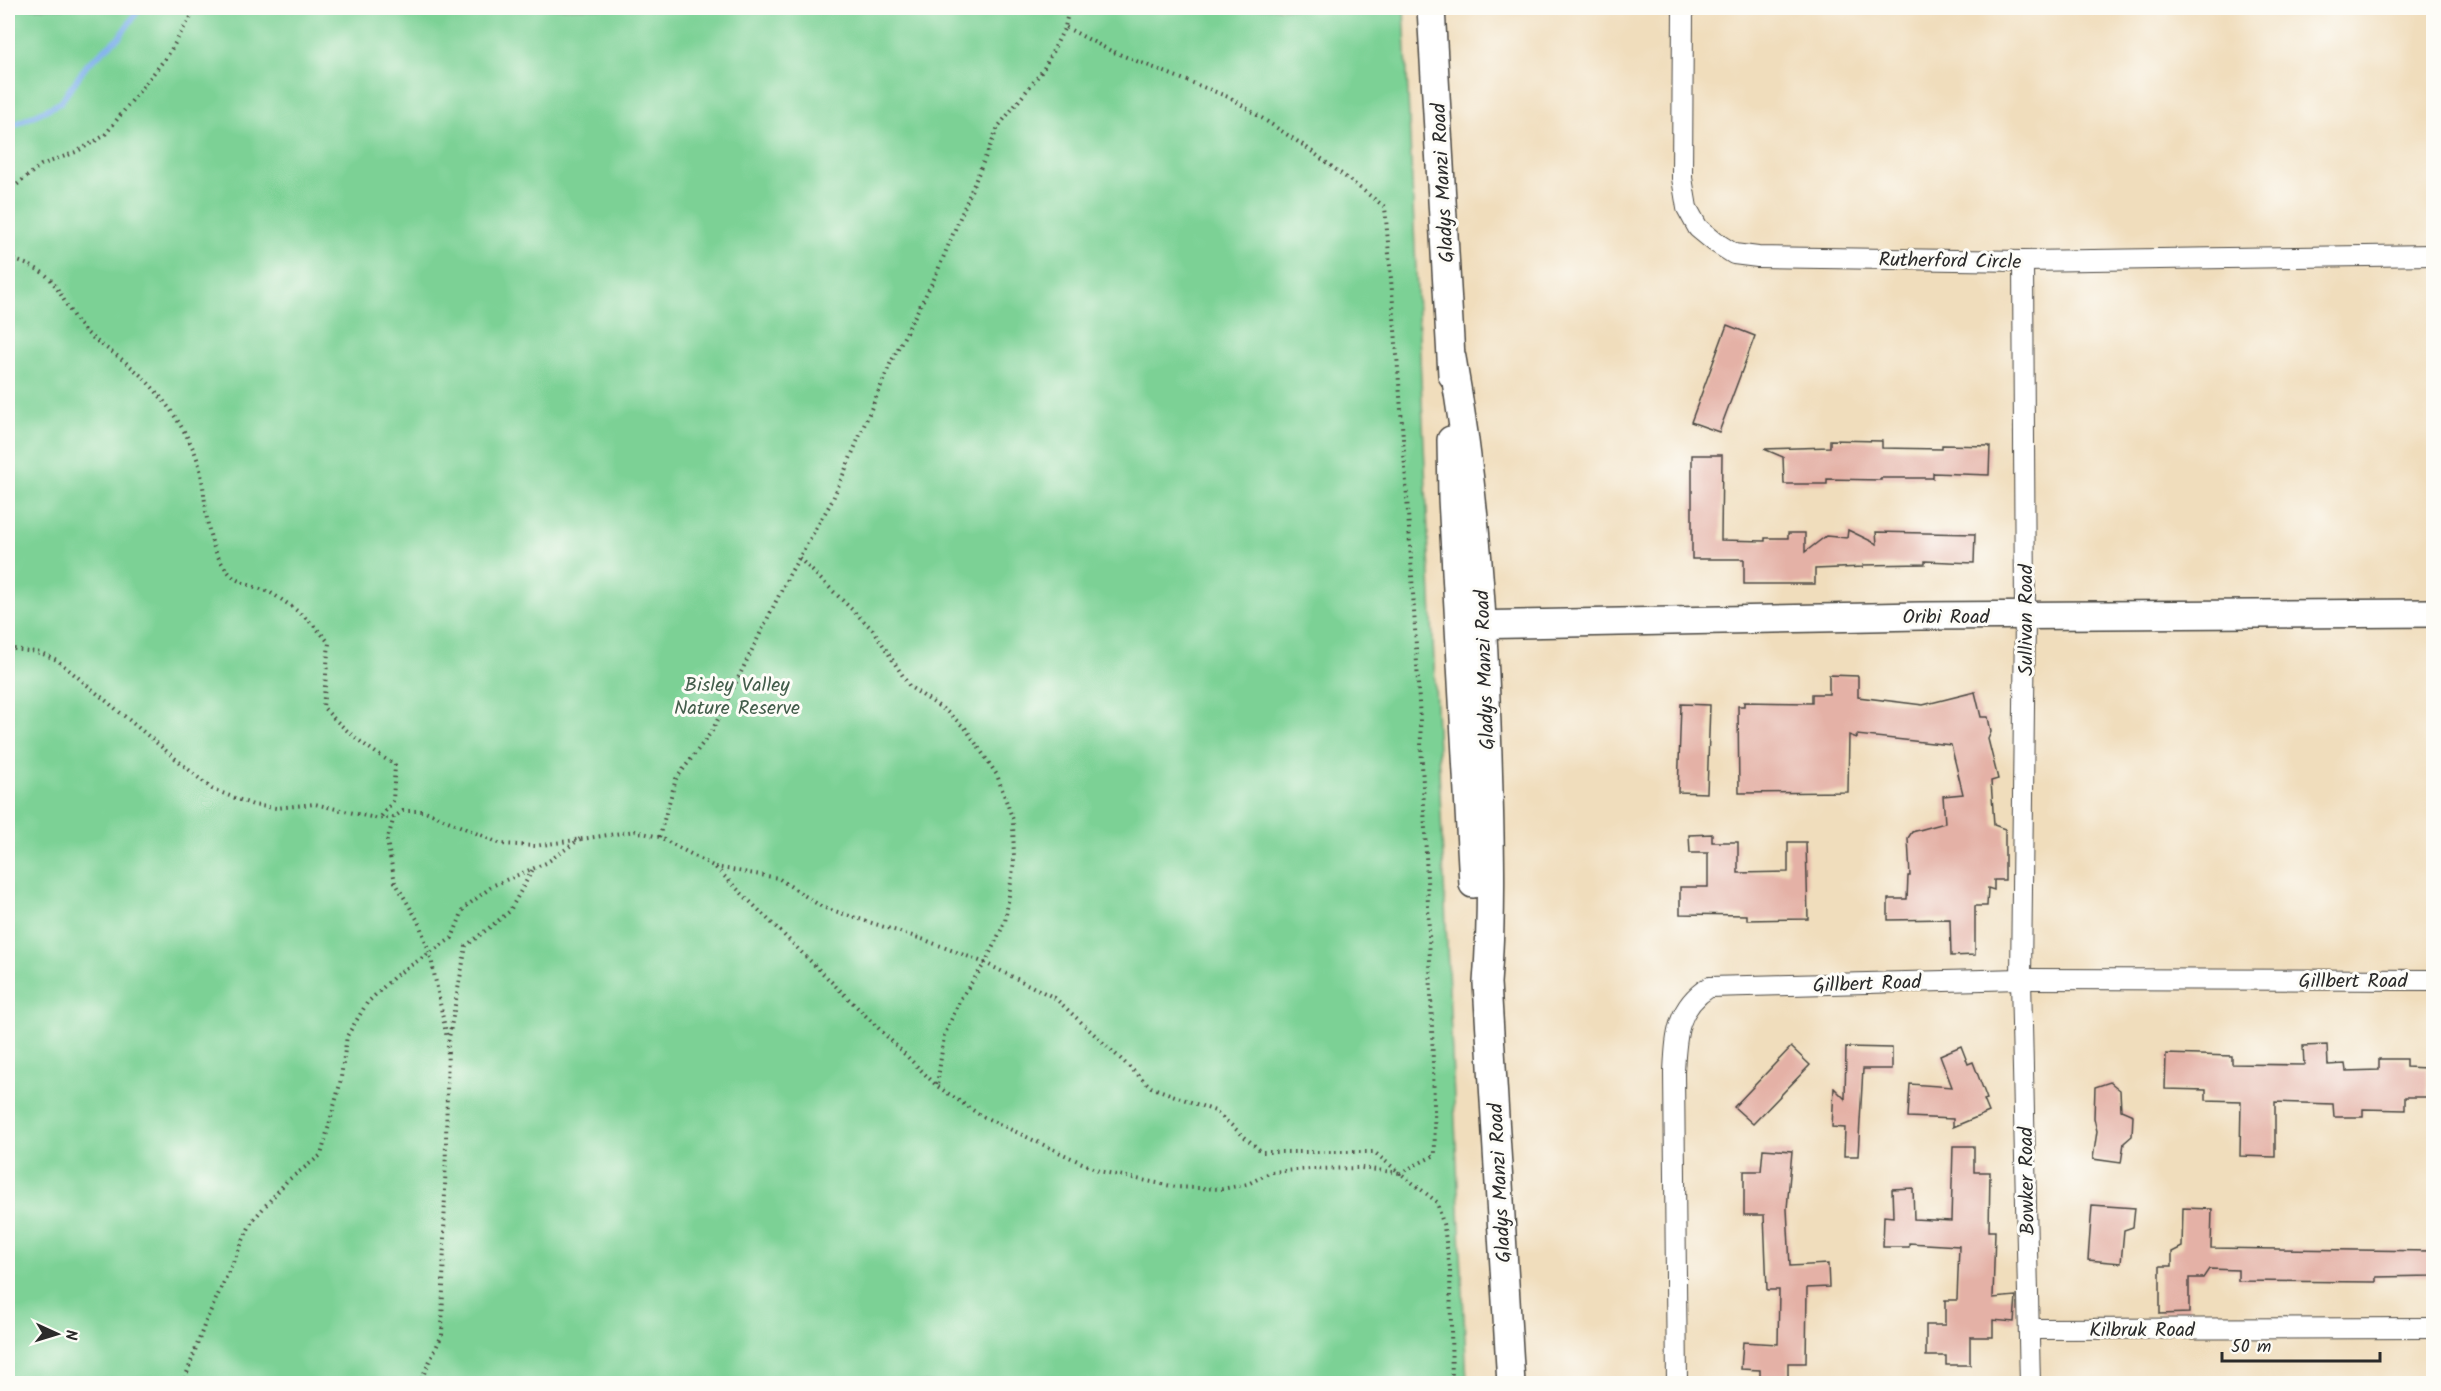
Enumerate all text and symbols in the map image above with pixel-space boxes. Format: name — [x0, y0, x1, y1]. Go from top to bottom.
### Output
street label: Gladys Manzi Road — [1424, 101, 1464, 264]
street label: Rutherford Circle — [1878, 245, 2022, 279]
street label: Sullivan Road — [2011, 563, 2043, 676]
street label: Gladys Manzi Road — [1467, 588, 1505, 750]
street label: Oribi Road — [1902, 602, 1991, 634]
park label: Bisley Valley Nature Reserve — [674, 670, 800, 725]
street label: Gillbert Road — [2299, 966, 2408, 998]
street label: Gillbert Road — [1812, 967, 1923, 1003]
street label: Gladys Manzi Road — [1481, 1101, 1521, 1264]
street label: Bowker Road — [2011, 1125, 2045, 1235]
north arrow — [27, 1304, 87, 1364]
street label: Kilbruk Road — [2089, 1315, 2196, 1347]
scale bar — [2222, 1325, 2380, 1363]
text: N — [58, 1329, 83, 1341]
text: 50 m — [2231, 1333, 2271, 1362]

